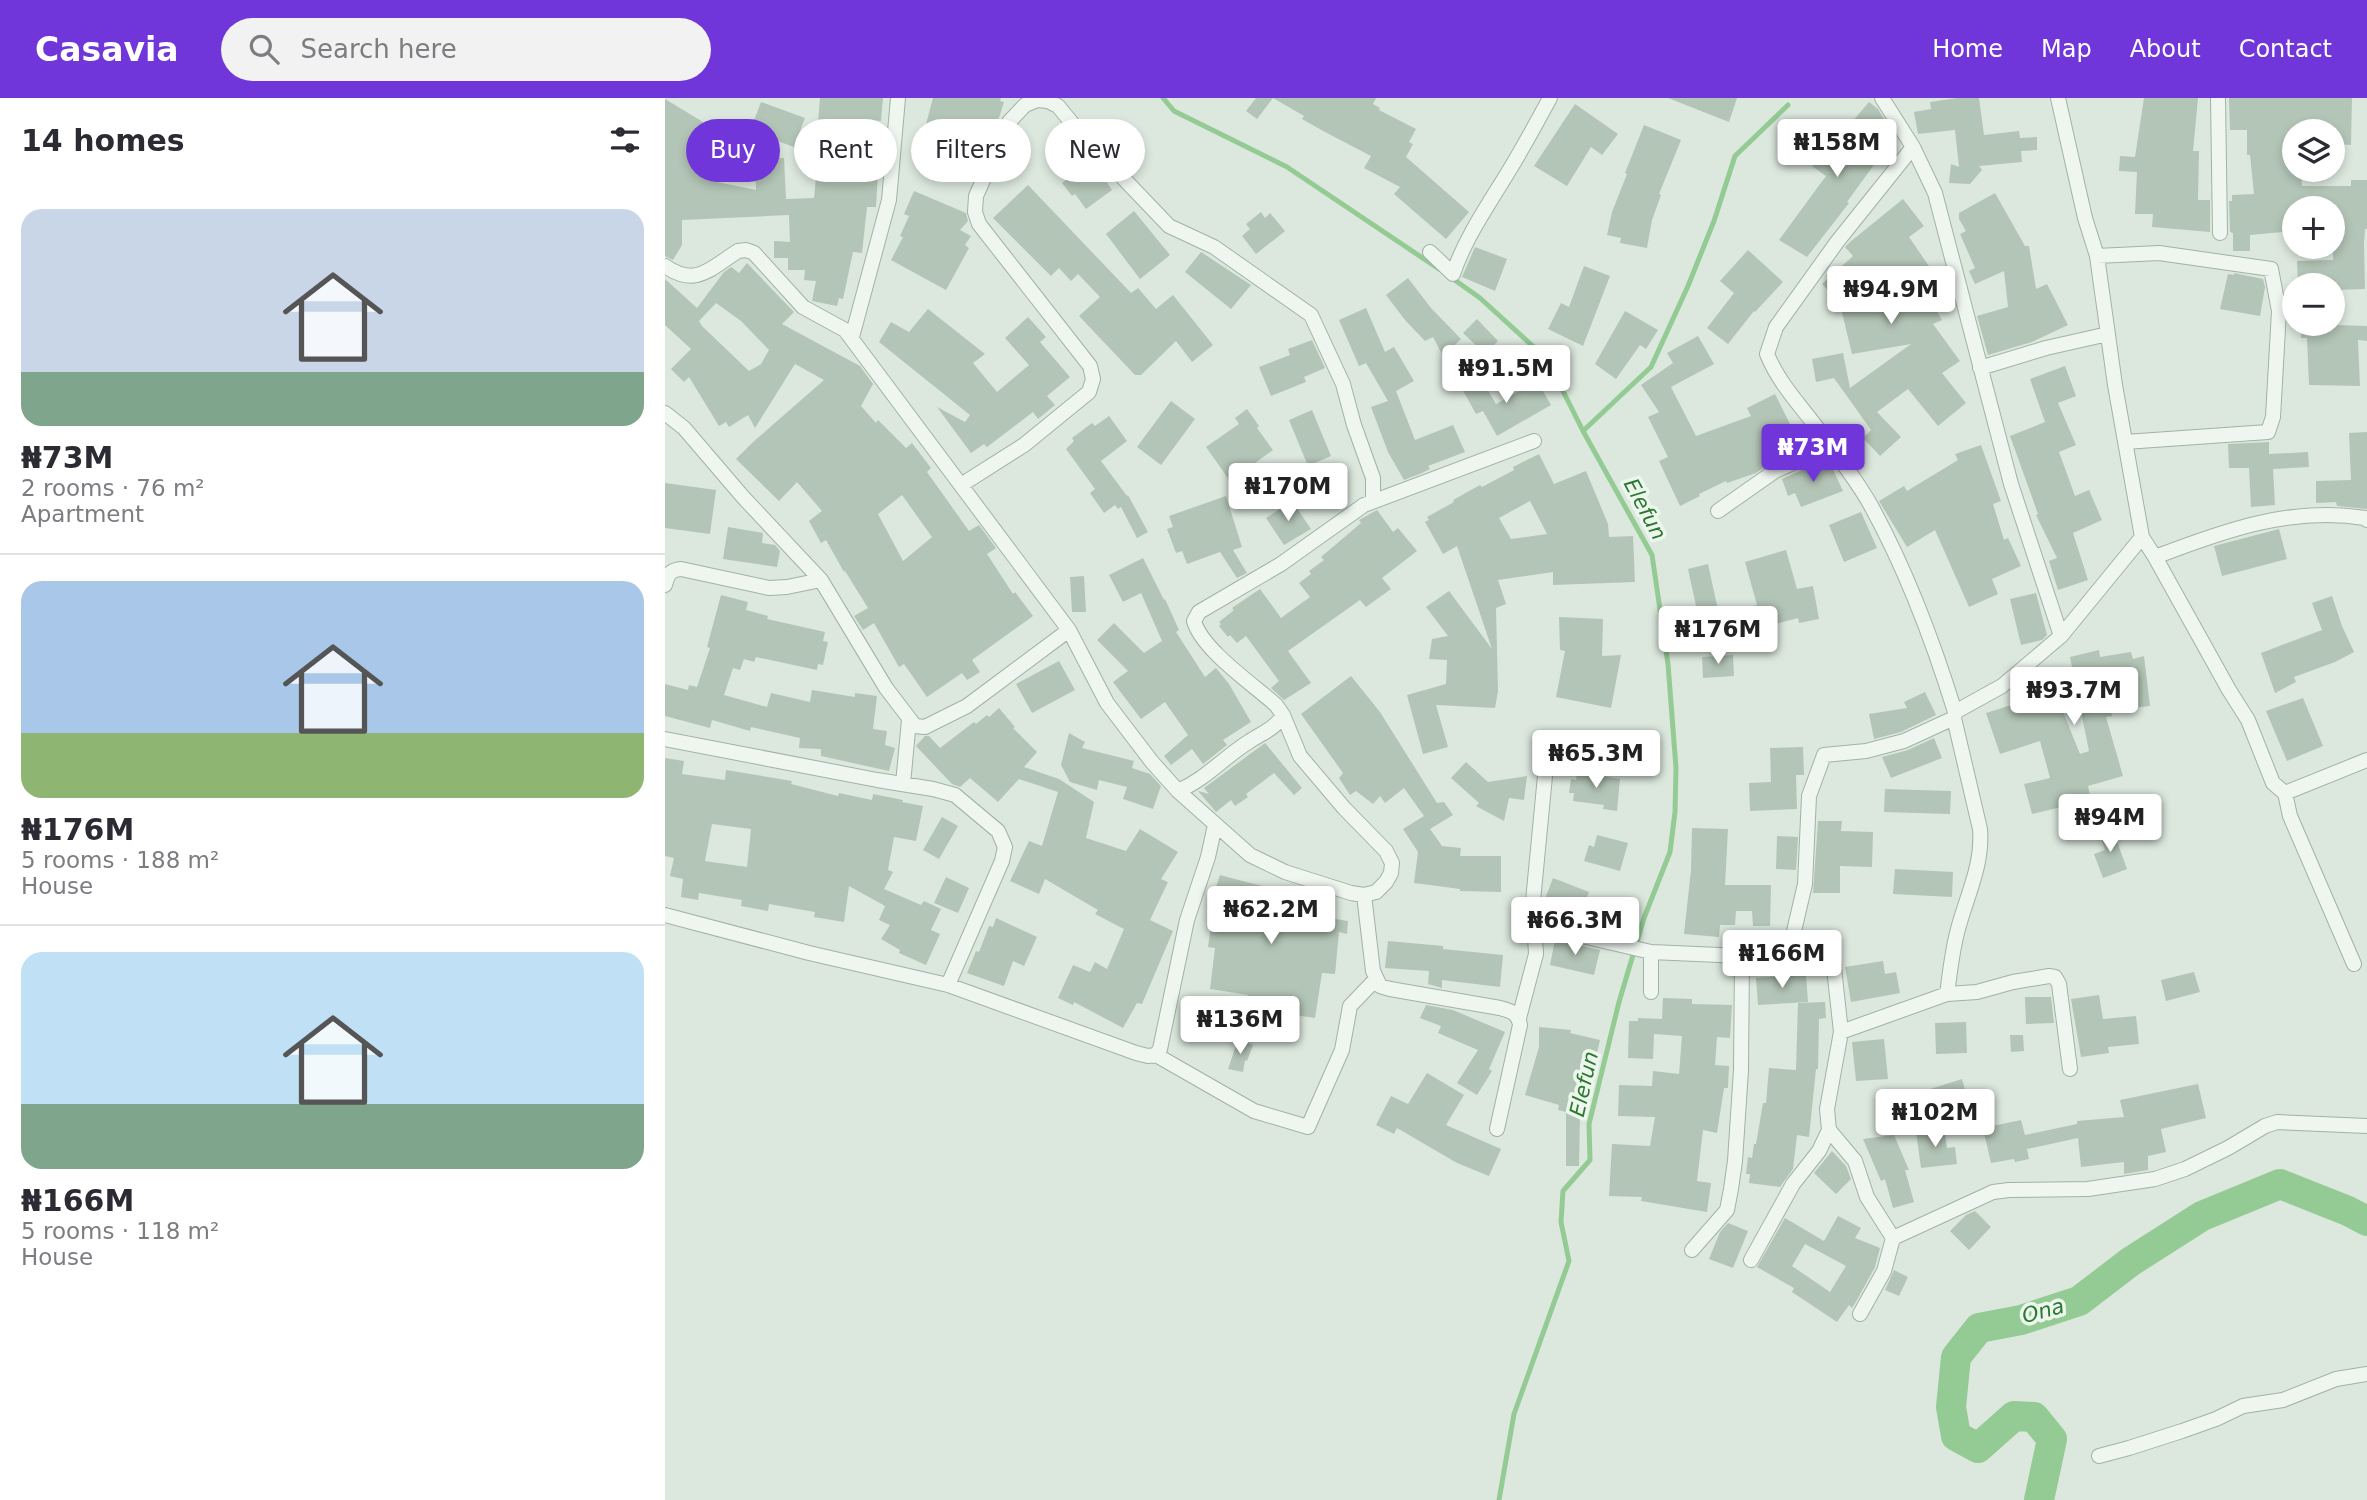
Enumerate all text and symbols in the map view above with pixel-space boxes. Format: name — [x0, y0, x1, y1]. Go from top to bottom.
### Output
search box — [221, 18, 711, 81]
text: Casavia — [35, 30, 179, 69]
icon: search — [245, 30, 283, 68]
text: Search here — [301, 34, 457, 64]
text: Home — [1932, 35, 2003, 63]
text: Map — [2041, 35, 2092, 63]
text: About — [2130, 35, 2201, 63]
text: Contact — [2239, 35, 2332, 63]
chip: Buy — [686, 119, 780, 182]
chip: Rent — [794, 119, 897, 182]
chip: Filters — [911, 119, 1031, 182]
chip: New — [1045, 119, 1145, 182]
map controls — [2282, 119, 2345, 336]
button: layers — [2282, 119, 2345, 182]
pin: ₦158M — [1788, 120, 1886, 179]
icon: filters — [606, 121, 644, 159]
text: 14 homes — [21, 123, 185, 158]
text: ₦158M — [1794, 129, 1880, 155]
button: + — [2282, 196, 2345, 259]
icon: home — [270, 254, 396, 380]
pin: ₦94.9M — [1834, 266, 1948, 326]
button: − — [2282, 273, 2345, 336]
text: ₦94.9M — [1843, 276, 1939, 302]
pin: ₦91.5M — [1449, 345, 1563, 405]
text: ₦91.5M — [1458, 355, 1554, 381]
pin: ₦73M — [1772, 424, 1854, 484]
text: ₦73M — [1778, 434, 1848, 460]
text: ₦73M — [21, 440, 113, 475]
pin: ₦170M — [1239, 464, 1337, 523]
text: ₦170M — [1245, 473, 1331, 499]
water label: Elefun — [1619, 474, 1671, 544]
text: 2 rooms · 76 m² — [21, 475, 205, 501]
text: Apartment — [21, 501, 144, 527]
pin: ₦176M — [1669, 606, 1767, 666]
text: ₦176M — [1675, 616, 1761, 642]
icon: home — [270, 626, 396, 752]
pin: ₦93.7M — [2017, 668, 2131, 727]
text: ₦93.7M — [2026, 677, 2122, 703]
pin: ₦65.3M — [1539, 730, 1653, 790]
text: ₦65.3M — [1548, 740, 1644, 766]
pin: ₦94M — [2069, 794, 2151, 854]
text: ₦94M — [2075, 804, 2145, 830]
text: ₦176M — [21, 812, 134, 847]
text: 5 rooms · 188 m² — [21, 847, 219, 873]
text: House — [21, 873, 93, 899]
pin: ₦62.2M — [1214, 886, 1328, 946]
text: ₦62.2M — [1223, 896, 1319, 922]
pin: ₦66.3M — [1518, 898, 1632, 957]
text: ₦66.3M — [1527, 907, 1623, 933]
pin: ₦166M — [1733, 930, 1831, 990]
text: ₦166M — [1739, 940, 1825, 966]
pin: ₦136M — [1191, 996, 1289, 1056]
icon: home — [270, 997, 396, 1123]
text: ₦136M — [1197, 1006, 1283, 1032]
water label: Elefun — [1565, 1049, 1603, 1119]
pin: ₦102M — [1886, 1090, 1984, 1149]
text: ₦102M — [1892, 1099, 1978, 1125]
text: ₦166M — [21, 1183, 134, 1218]
text: 5 rooms · 118 m² — [21, 1218, 219, 1244]
text: House — [21, 1244, 93, 1270]
water label: Ona — [2019, 1294, 2067, 1328]

